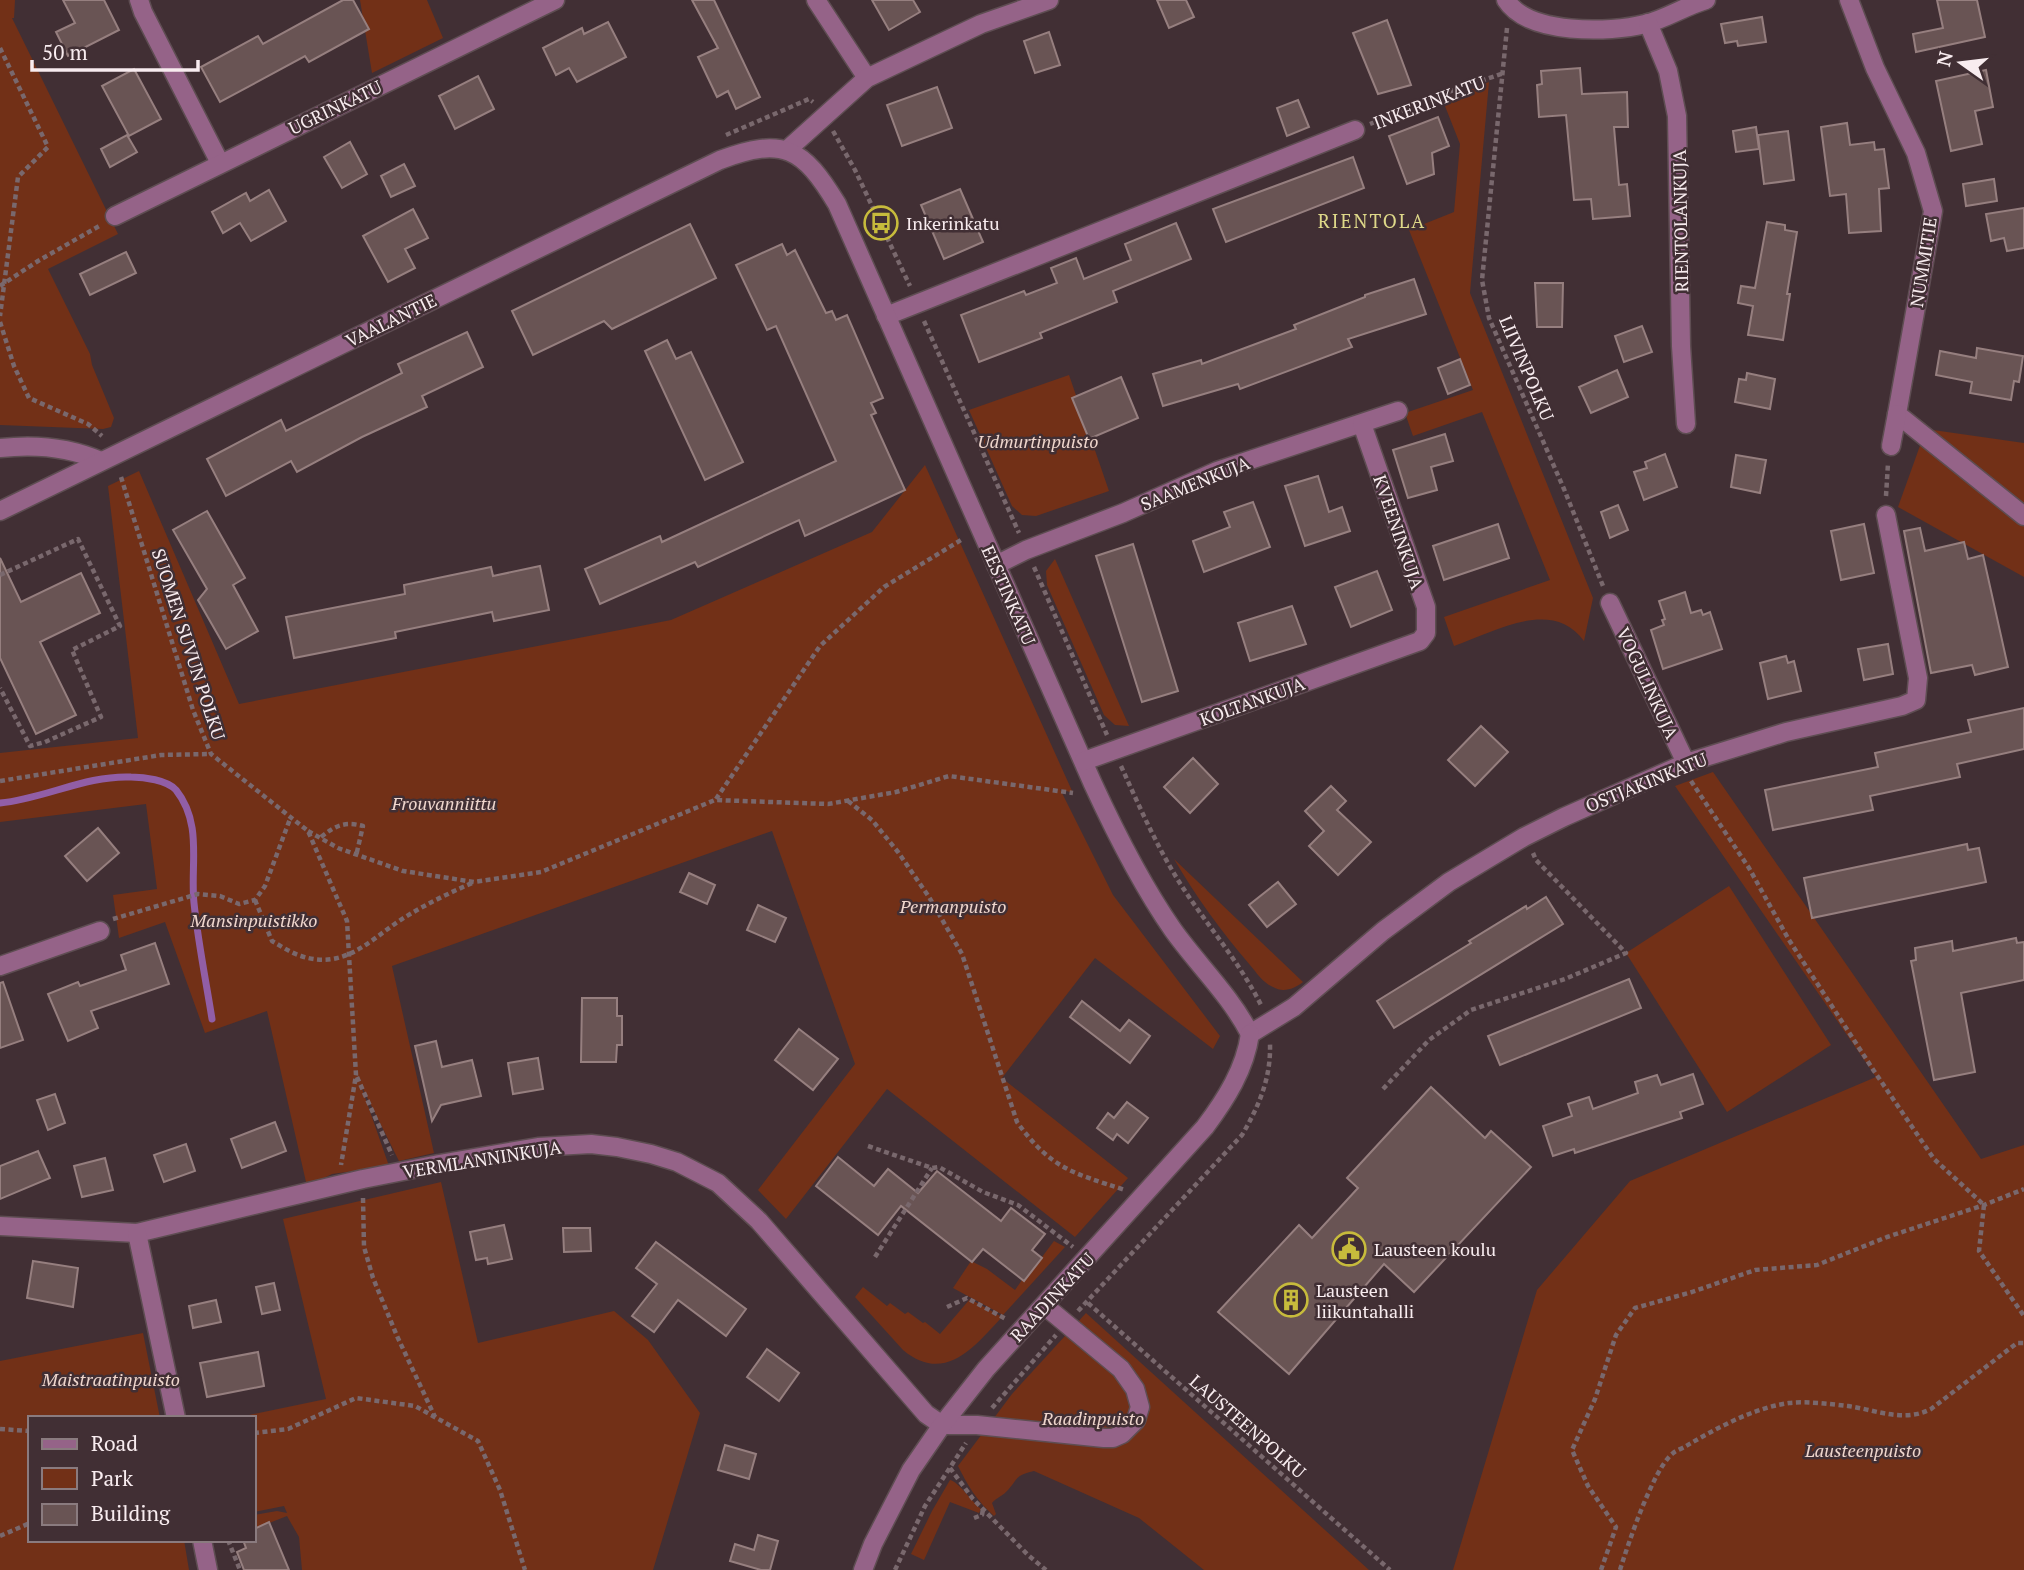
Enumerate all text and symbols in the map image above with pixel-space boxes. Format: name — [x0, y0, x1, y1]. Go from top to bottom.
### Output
scale bar — [32, 28, 198, 72]
north arrow — [1926, 28, 1996, 98]
text: 50 m — [42, 38, 88, 66]
text: N — [1930, 48, 1958, 69]
street label: INKERINKATU — [1370, 70, 1488, 134]
street label: UGRINKATU — [284, 74, 386, 140]
street label: RIENTOLANKUJA — [1667, 149, 1693, 293]
bus stop icon: Inkerinkatu — [862, 204, 900, 242]
district label: RIENTOLA — [1318, 208, 1426, 233]
place label: Inkerinkatu — [906, 211, 1000, 235]
street label: NUMMITIE — [1904, 215, 1942, 309]
street label: VAALANTIE — [342, 288, 440, 352]
street label: LIIVINPOLKU — [1494, 312, 1560, 424]
park label: Udmurtinpuisto — [978, 429, 1098, 453]
street label: SAAMENKUJA — [1137, 450, 1254, 516]
street label: KVEENINKUJA — [1368, 471, 1430, 593]
street label: EESTINKATU — [976, 541, 1042, 649]
street label: SUOMEN SUVUN POLKU — [147, 545, 231, 743]
street label: VOGULINKUJA — [1612, 623, 1685, 744]
street label: KOLTANKUJA — [1196, 671, 1308, 731]
street label: OSTJAKINKATU — [1582, 747, 1710, 817]
park label: Frouvanniittu — [391, 791, 496, 815]
park label: Permanpuisto — [899, 894, 1006, 918]
park label: Mansinpuistikko — [190, 908, 317, 932]
street label: VERMLANNINKUJA — [401, 1135, 564, 1183]
public building icon: Lausteen koulu — [1330, 1230, 1368, 1268]
place label: Lausteen koulu — [1374, 1237, 1496, 1261]
street label: RAADINKATU — [1004, 1247, 1100, 1347]
place label: Lausteen liikuntahalli — [1316, 1278, 1414, 1323]
building icon: Lausteen liikuntahalli — [1272, 1281, 1310, 1319]
park label: Maistraatinpuisto — [41, 1367, 180, 1391]
street label: LAUSTEENPOLKU — [1185, 1369, 1311, 1483]
park label: Raadinpuisto — [1041, 1406, 1144, 1430]
legend — [28, 1416, 256, 1542]
text: Road — [91, 1429, 138, 1457]
park label: Lausteenpuisto — [1804, 1438, 1921, 1462]
text: Park — [91, 1464, 133, 1492]
text: Building — [91, 1499, 171, 1527]

